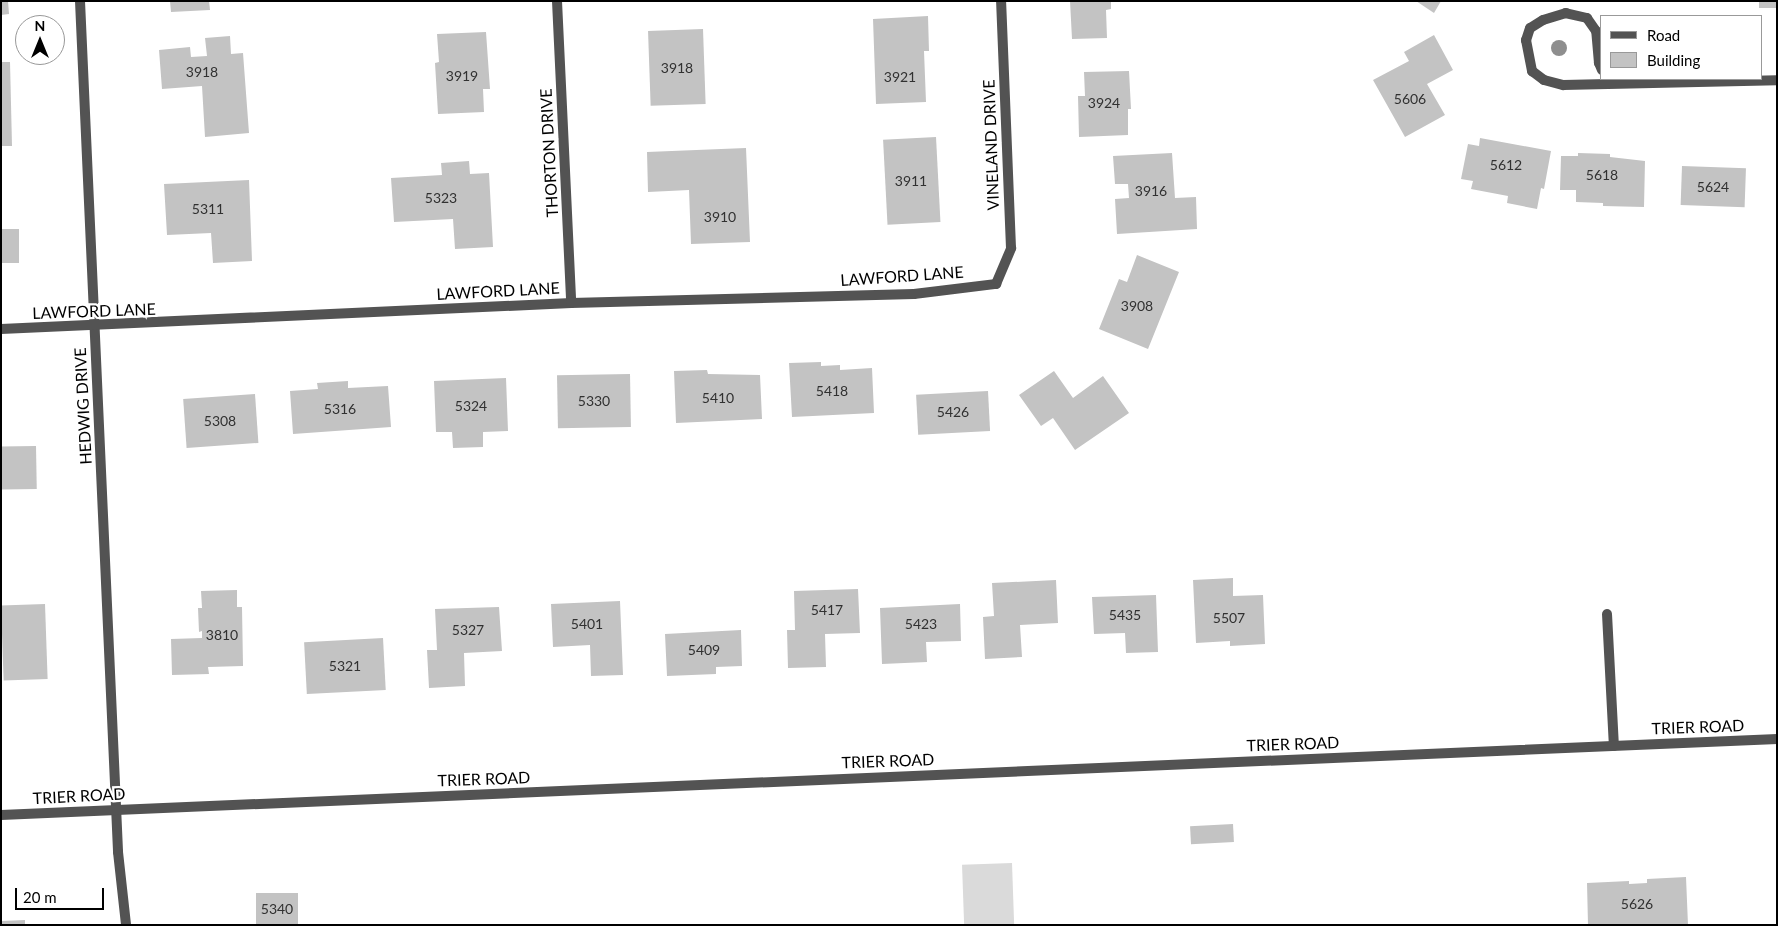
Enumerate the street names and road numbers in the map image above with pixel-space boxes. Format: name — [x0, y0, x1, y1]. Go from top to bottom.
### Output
street label: VINELAND DRIVE — [979, 79, 1003, 211]
street label: THORTON DRIVE — [536, 88, 562, 218]
street label: LAWFORD LANE — [840, 262, 964, 290]
street label: LAWFORD LANE — [436, 278, 560, 304]
street label: LAWFORD LANE — [32, 299, 156, 323]
street label: HEDWIG DRIVE — [70, 347, 96, 465]
street label: TRIER ROAD — [1651, 716, 1745, 738]
street label: TRIER ROAD — [1246, 733, 1340, 755]
street label: TRIER ROAD — [841, 750, 935, 772]
street label: TRIER ROAD — [437, 768, 531, 790]
street label: TRIER ROAD — [32, 784, 126, 808]

